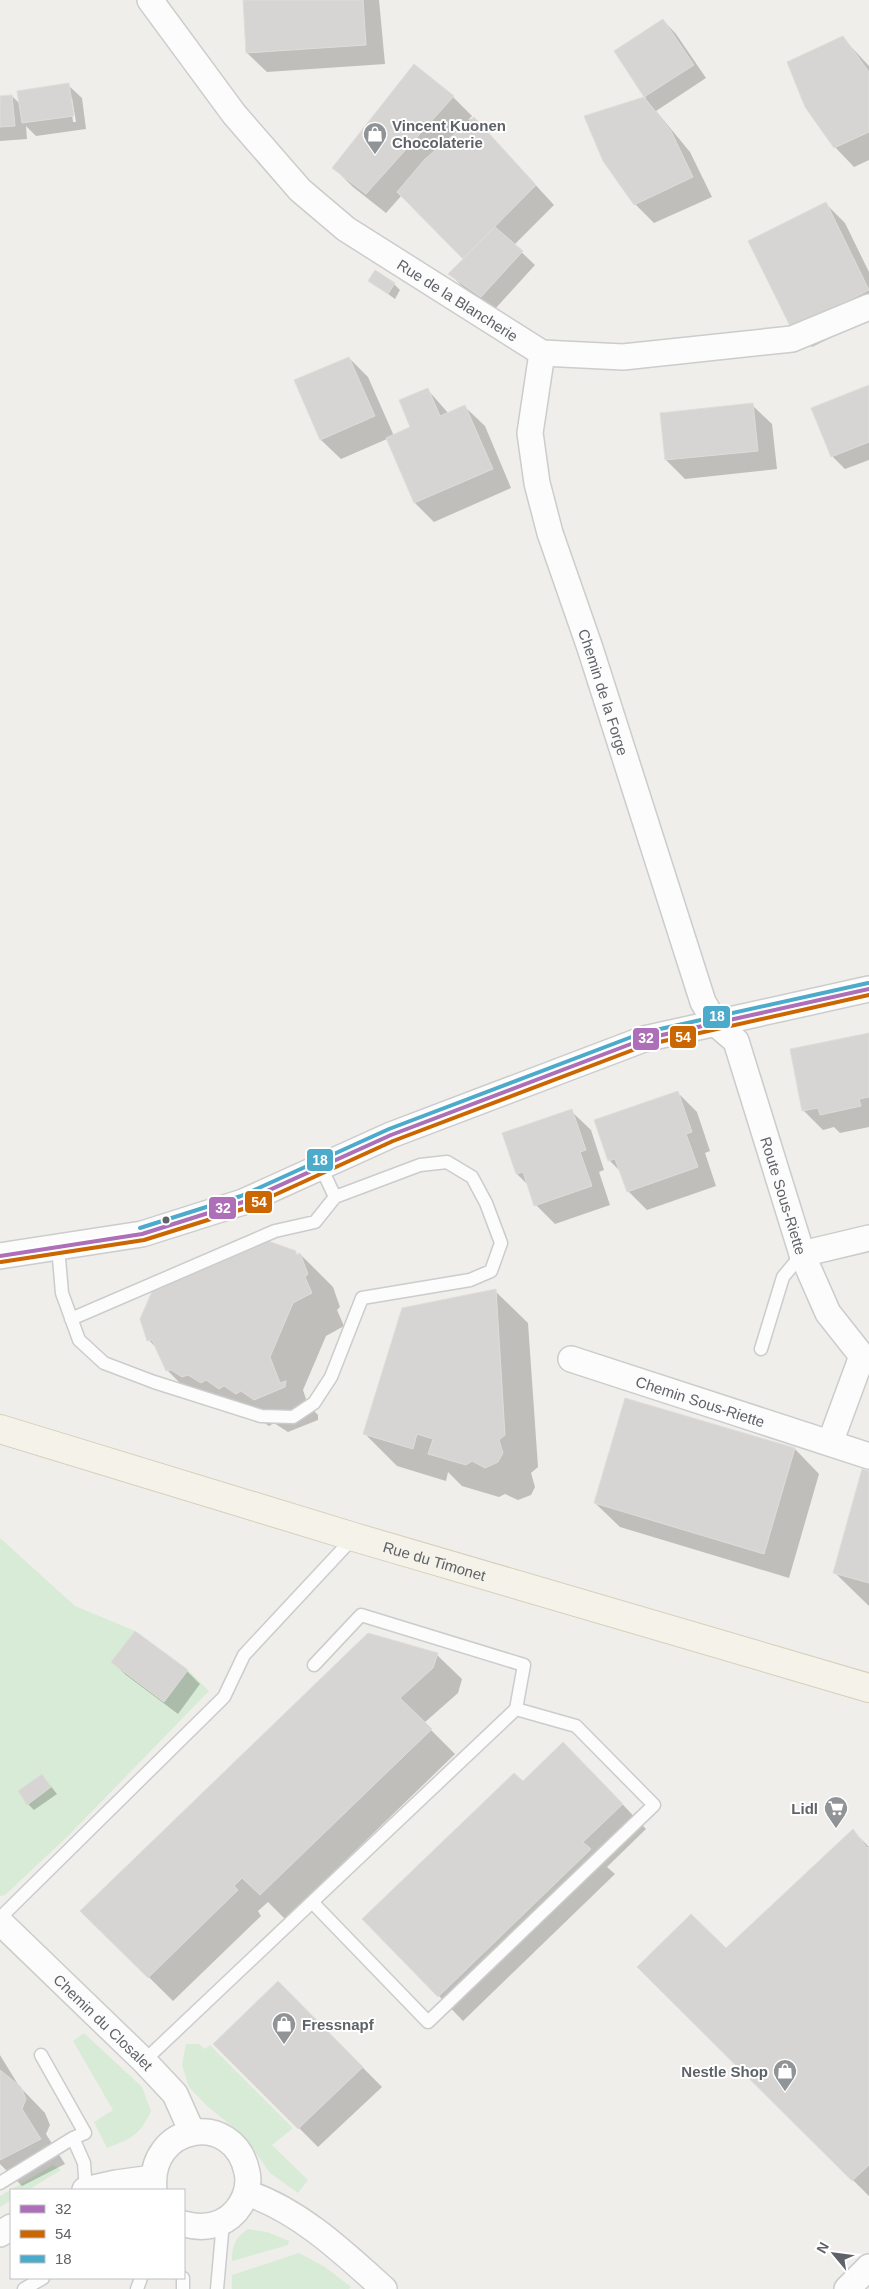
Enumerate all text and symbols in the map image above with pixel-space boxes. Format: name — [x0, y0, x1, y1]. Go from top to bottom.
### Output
place label: Vincent Kuonen Chocolaterie — [392, 117, 506, 151]
shop icon: Vincent Kuonen Chocolaterie — [362, 121, 388, 155]
street label: Rue de la Blancherie — [394, 255, 521, 344]
street label: Chemin de la Forge — [575, 627, 632, 757]
line badge: 18 — [702, 1005, 731, 1029]
text: 18 — [709, 1008, 725, 1024]
line badge: 54 — [669, 1025, 697, 1049]
line badge: 32 — [632, 1027, 660, 1051]
text: 54 — [675, 1029, 691, 1045]
text: 32 — [638, 1030, 654, 1046]
street label: Route Sous-Riette — [758, 1134, 810, 1257]
line badge: 18 — [306, 1148, 334, 1172]
text: 18 — [312, 1152, 328, 1168]
line badge: 54 — [244, 1190, 273, 1214]
text: 54 — [251, 1194, 267, 1210]
line badge: 32 — [208, 1196, 237, 1220]
text: 32 — [215, 1200, 231, 1216]
unlabelled marker — [161, 1215, 171, 1225]
street label: Chemin Sous-Riette — [634, 1372, 767, 1430]
street label: Rue du Timonet — [381, 1538, 489, 1584]
supermarket icon: Lidl — [823, 1795, 849, 1829]
place label: Lidl — [791, 1800, 818, 1817]
street label: Chemin du Closalet — [51, 1970, 157, 2074]
shop icon: Fressnapf — [271, 2011, 297, 2045]
place label: Fressnapf — [302, 2016, 375, 2033]
shop icon: Nestle Shop — [772, 2058, 798, 2092]
place label: Nestle Shop — [681, 2063, 768, 2080]
legend — [10, 2189, 185, 2279]
text: 32 — [55, 2200, 72, 2217]
text: 54 — [55, 2225, 72, 2242]
north arrow — [809, 2229, 859, 2279]
text: N — [813, 2239, 832, 2256]
text: 18 — [55, 2250, 72, 2267]

